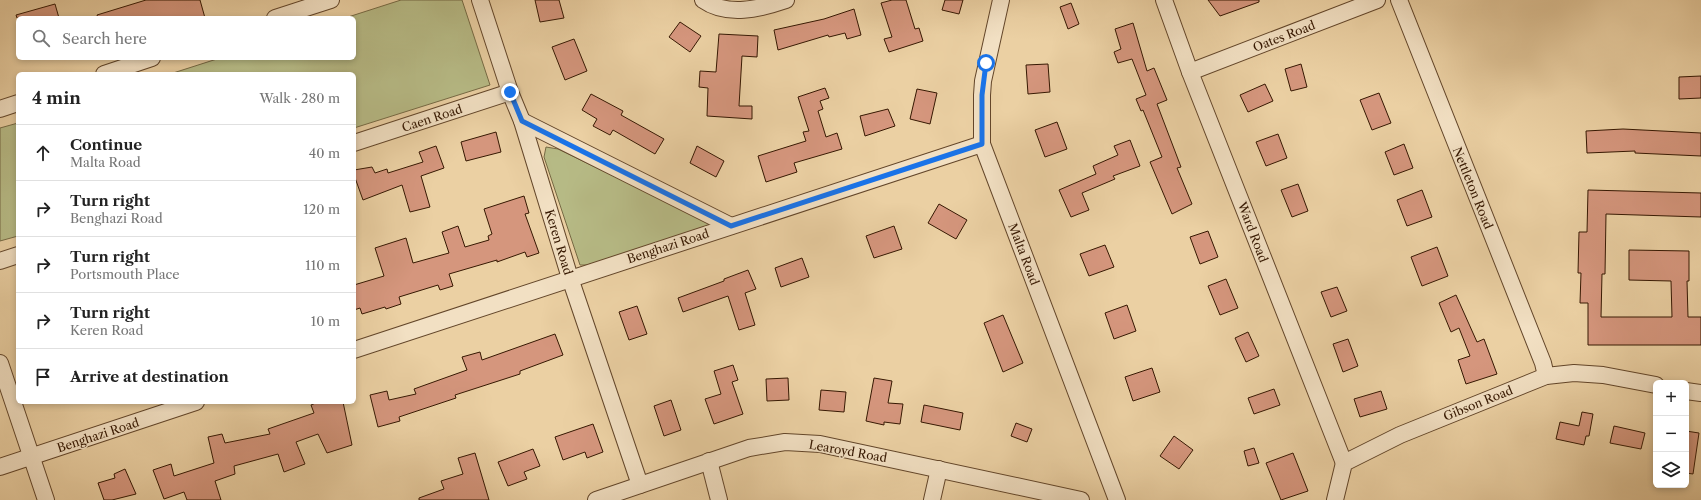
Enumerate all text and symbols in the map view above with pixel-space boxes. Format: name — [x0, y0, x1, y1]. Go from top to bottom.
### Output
search box — [16, 16, 356, 60]
street label: Oates Road — [1251, 17, 1318, 55]
icon: search — [30, 27, 52, 49]
text: Search here — [62, 29, 147, 48]
route start — [977, 54, 995, 72]
route end — [501, 83, 519, 101]
text: 4 min — [32, 88, 81, 108]
text: Walk · 280 m — [259, 90, 340, 106]
street label: Caen Road — [400, 101, 465, 135]
text: Continue — [70, 135, 142, 154]
icon: ahead — [32, 142, 54, 164]
text: 40 m — [309, 145, 340, 161]
street label: Nettleton Road — [1450, 145, 1497, 232]
text: Malta Road — [70, 154, 141, 170]
text: Turn right — [70, 191, 150, 210]
icon: right — [32, 198, 54, 220]
street label: Ward Road — [1234, 199, 1272, 265]
text: 120 m — [303, 201, 340, 217]
street label: Keren Road — [542, 207, 576, 277]
text: Benghazi Road — [70, 210, 163, 226]
street label: Malta Road — [1005, 221, 1043, 288]
street label: Benghazi Road — [625, 225, 712, 266]
text: Turn right — [70, 247, 150, 266]
icon: right — [32, 254, 54, 276]
text: 110 m — [305, 257, 340, 273]
text: Portsmouth Place — [70, 266, 180, 282]
text: Turn right — [70, 303, 150, 322]
icon: right — [32, 310, 54, 332]
text: 10 m — [311, 313, 340, 329]
text: Keren Road — [70, 322, 143, 338]
icon: arrive — [32, 366, 54, 388]
text: Arrive at destination — [70, 367, 229, 386]
map controls — [1653, 380, 1689, 488]
button: + — [1653, 380, 1689, 416]
street label: Gibson Road — [1441, 382, 1516, 424]
street label: Benghazi Road — [55, 414, 142, 455]
button: − — [1653, 416, 1689, 452]
street label: Learoyd Road — [808, 437, 889, 465]
button: layers — [1653, 452, 1689, 488]

